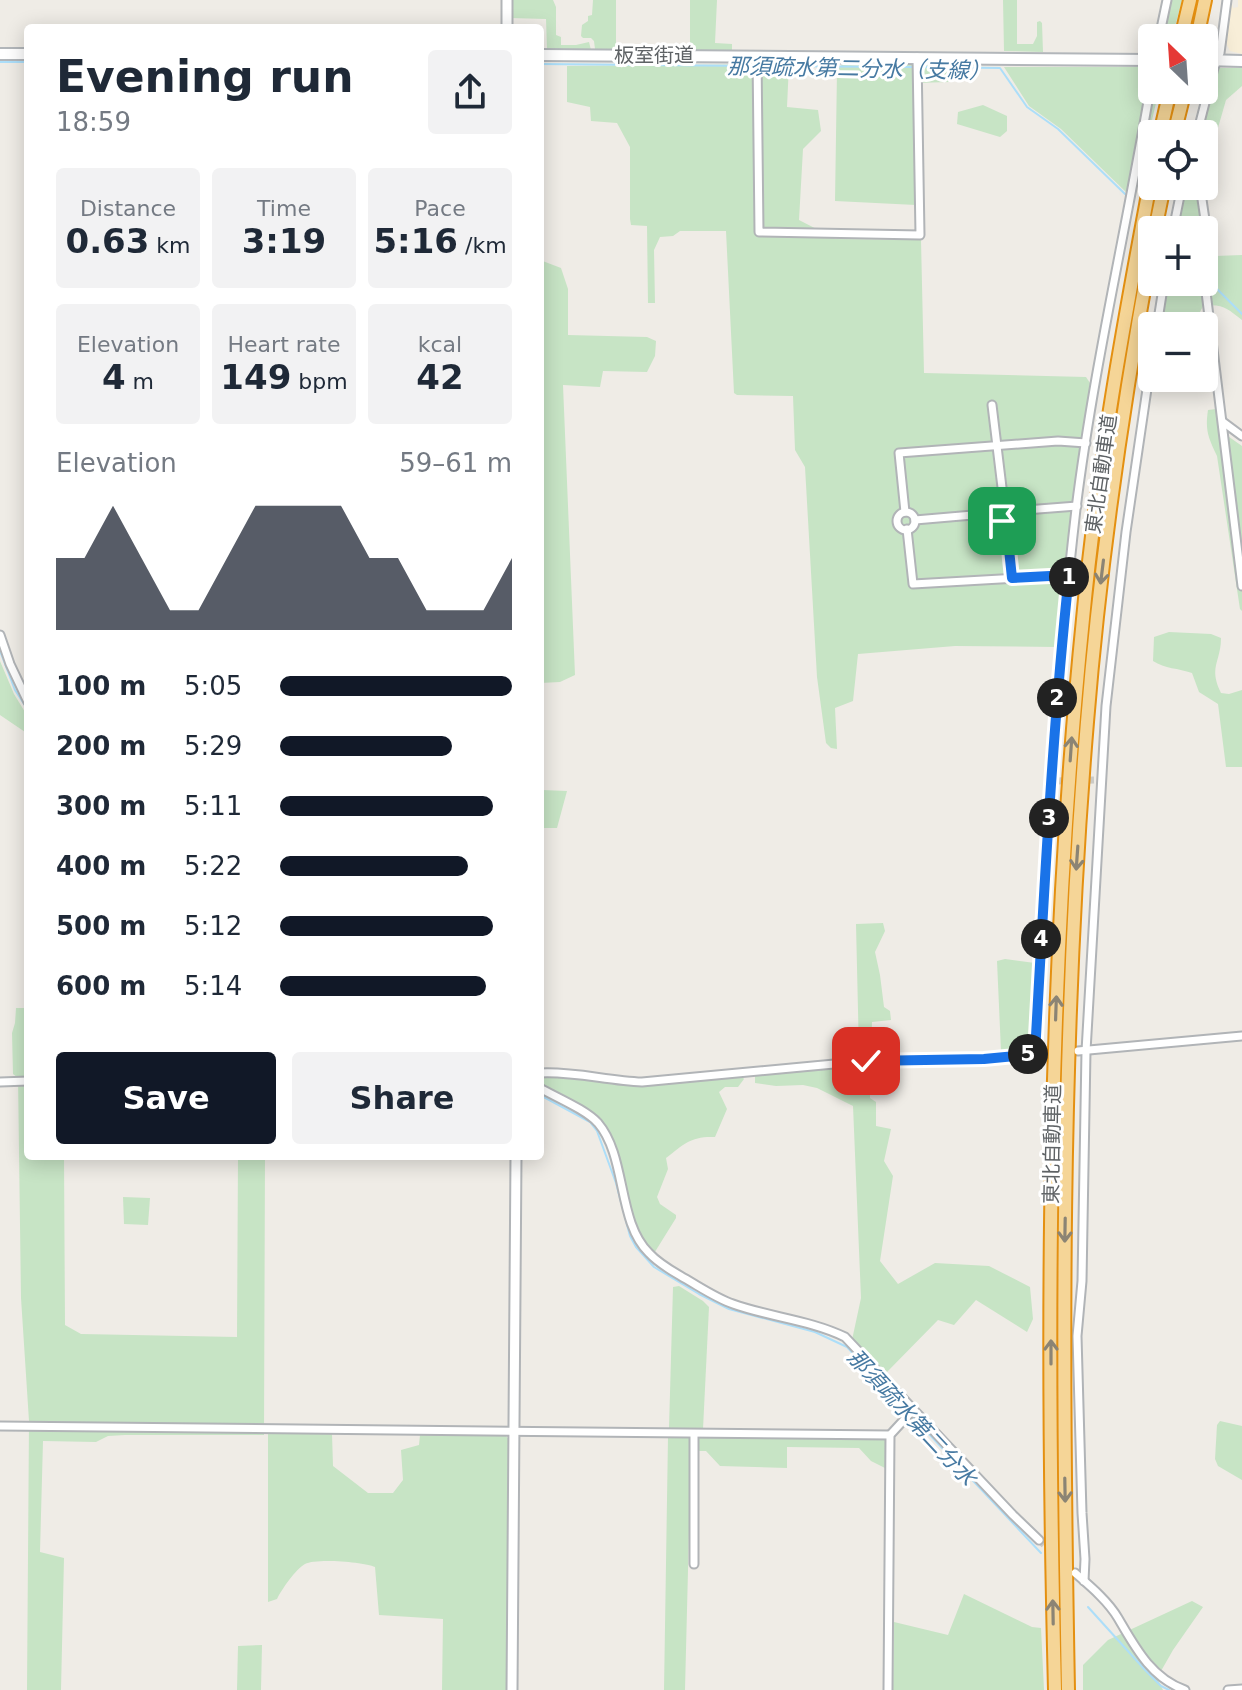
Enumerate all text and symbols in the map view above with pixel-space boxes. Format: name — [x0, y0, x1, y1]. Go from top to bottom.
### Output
north arrow — [1138, 24, 1218, 104]
map controls — [1138, 24, 1218, 392]
street label: 板室街道 — [614, 43, 694, 67]
button: share — [428, 50, 512, 134]
text: Evening run — [56, 51, 353, 102]
water label: 那須疏水第二分水（支線） — [727, 54, 991, 83]
text: 18:59 — [56, 107, 131, 137]
button: locate — [1138, 120, 1218, 200]
text: Distance — [80, 196, 176, 221]
text: Time — [257, 196, 311, 221]
text: Pace — [414, 196, 466, 221]
button: + — [1138, 216, 1218, 296]
text: 0.63 — [65, 221, 149, 261]
text: 3:19 — [242, 221, 326, 261]
text: 5:16 — [373, 221, 458, 261]
text: km — [149, 233, 191, 258]
text: /km — [458, 233, 507, 258]
button: − — [1138, 312, 1218, 392]
text: Elevation — [77, 332, 179, 357]
text: Heart rate — [228, 332, 340, 357]
text: kcal — [418, 332, 462, 357]
text: 4 — [102, 357, 126, 397]
text: 149 — [220, 357, 291, 397]
text: 42 — [416, 357, 464, 397]
text: m — [126, 369, 154, 394]
text: bpm — [291, 369, 348, 394]
street label: 東北自動車道 — [1081, 413, 1121, 535]
text: Elevation — [56, 448, 177, 478]
text: 59–61 m — [399, 448, 512, 478]
pin — [968, 487, 1036, 555]
icon: arrive — [980, 499, 1024, 543]
pin: 1 — [1049, 557, 1089, 597]
one-way arrow — [1095, 558, 1110, 584]
text: 1 — [1061, 564, 1077, 589]
text: 100 m — [56, 671, 146, 701]
text: 5:05 — [184, 671, 242, 701]
pin: 2 — [1037, 678, 1077, 718]
text: 2 — [1049, 685, 1065, 710]
text: 200 m — [56, 731, 146, 761]
text: 5:29 — [184, 731, 242, 761]
one-way arrow — [1064, 736, 1079, 763]
text: 300 m — [56, 791, 146, 821]
text: 5:11 — [184, 791, 242, 821]
pin: 3 — [1029, 798, 1069, 838]
text: 3 — [1041, 805, 1057, 830]
one-way arrow — [1069, 844, 1084, 871]
text: 400 m — [56, 851, 146, 881]
text: 5:22 — [184, 851, 242, 881]
text: 500 m — [56, 911, 146, 941]
text: 5:12 — [184, 911, 242, 941]
pin: 4 — [1021, 919, 1061, 959]
text: 4 — [1033, 926, 1049, 951]
text: 600 m — [56, 971, 146, 1001]
text: 5:14 — [184, 971, 242, 1001]
one-way arrow — [1048, 995, 1064, 1022]
pin — [832, 1027, 900, 1095]
pin: 5 — [1008, 1034, 1048, 1074]
icon: check — [844, 1039, 888, 1083]
text: 5 — [1020, 1041, 1036, 1066]
button: Save — [56, 1052, 276, 1144]
button: Share — [292, 1052, 512, 1144]
street label: 東北自動車道 — [1039, 1084, 1065, 1204]
one-way arrow — [1057, 1216, 1072, 1243]
one-way arrow — [1043, 1339, 1059, 1366]
water label: 那須疏水第二分水 — [842, 1344, 982, 1492]
one-way arrow — [1057, 1476, 1073, 1503]
one-way arrow — [1045, 1599, 1060, 1626]

